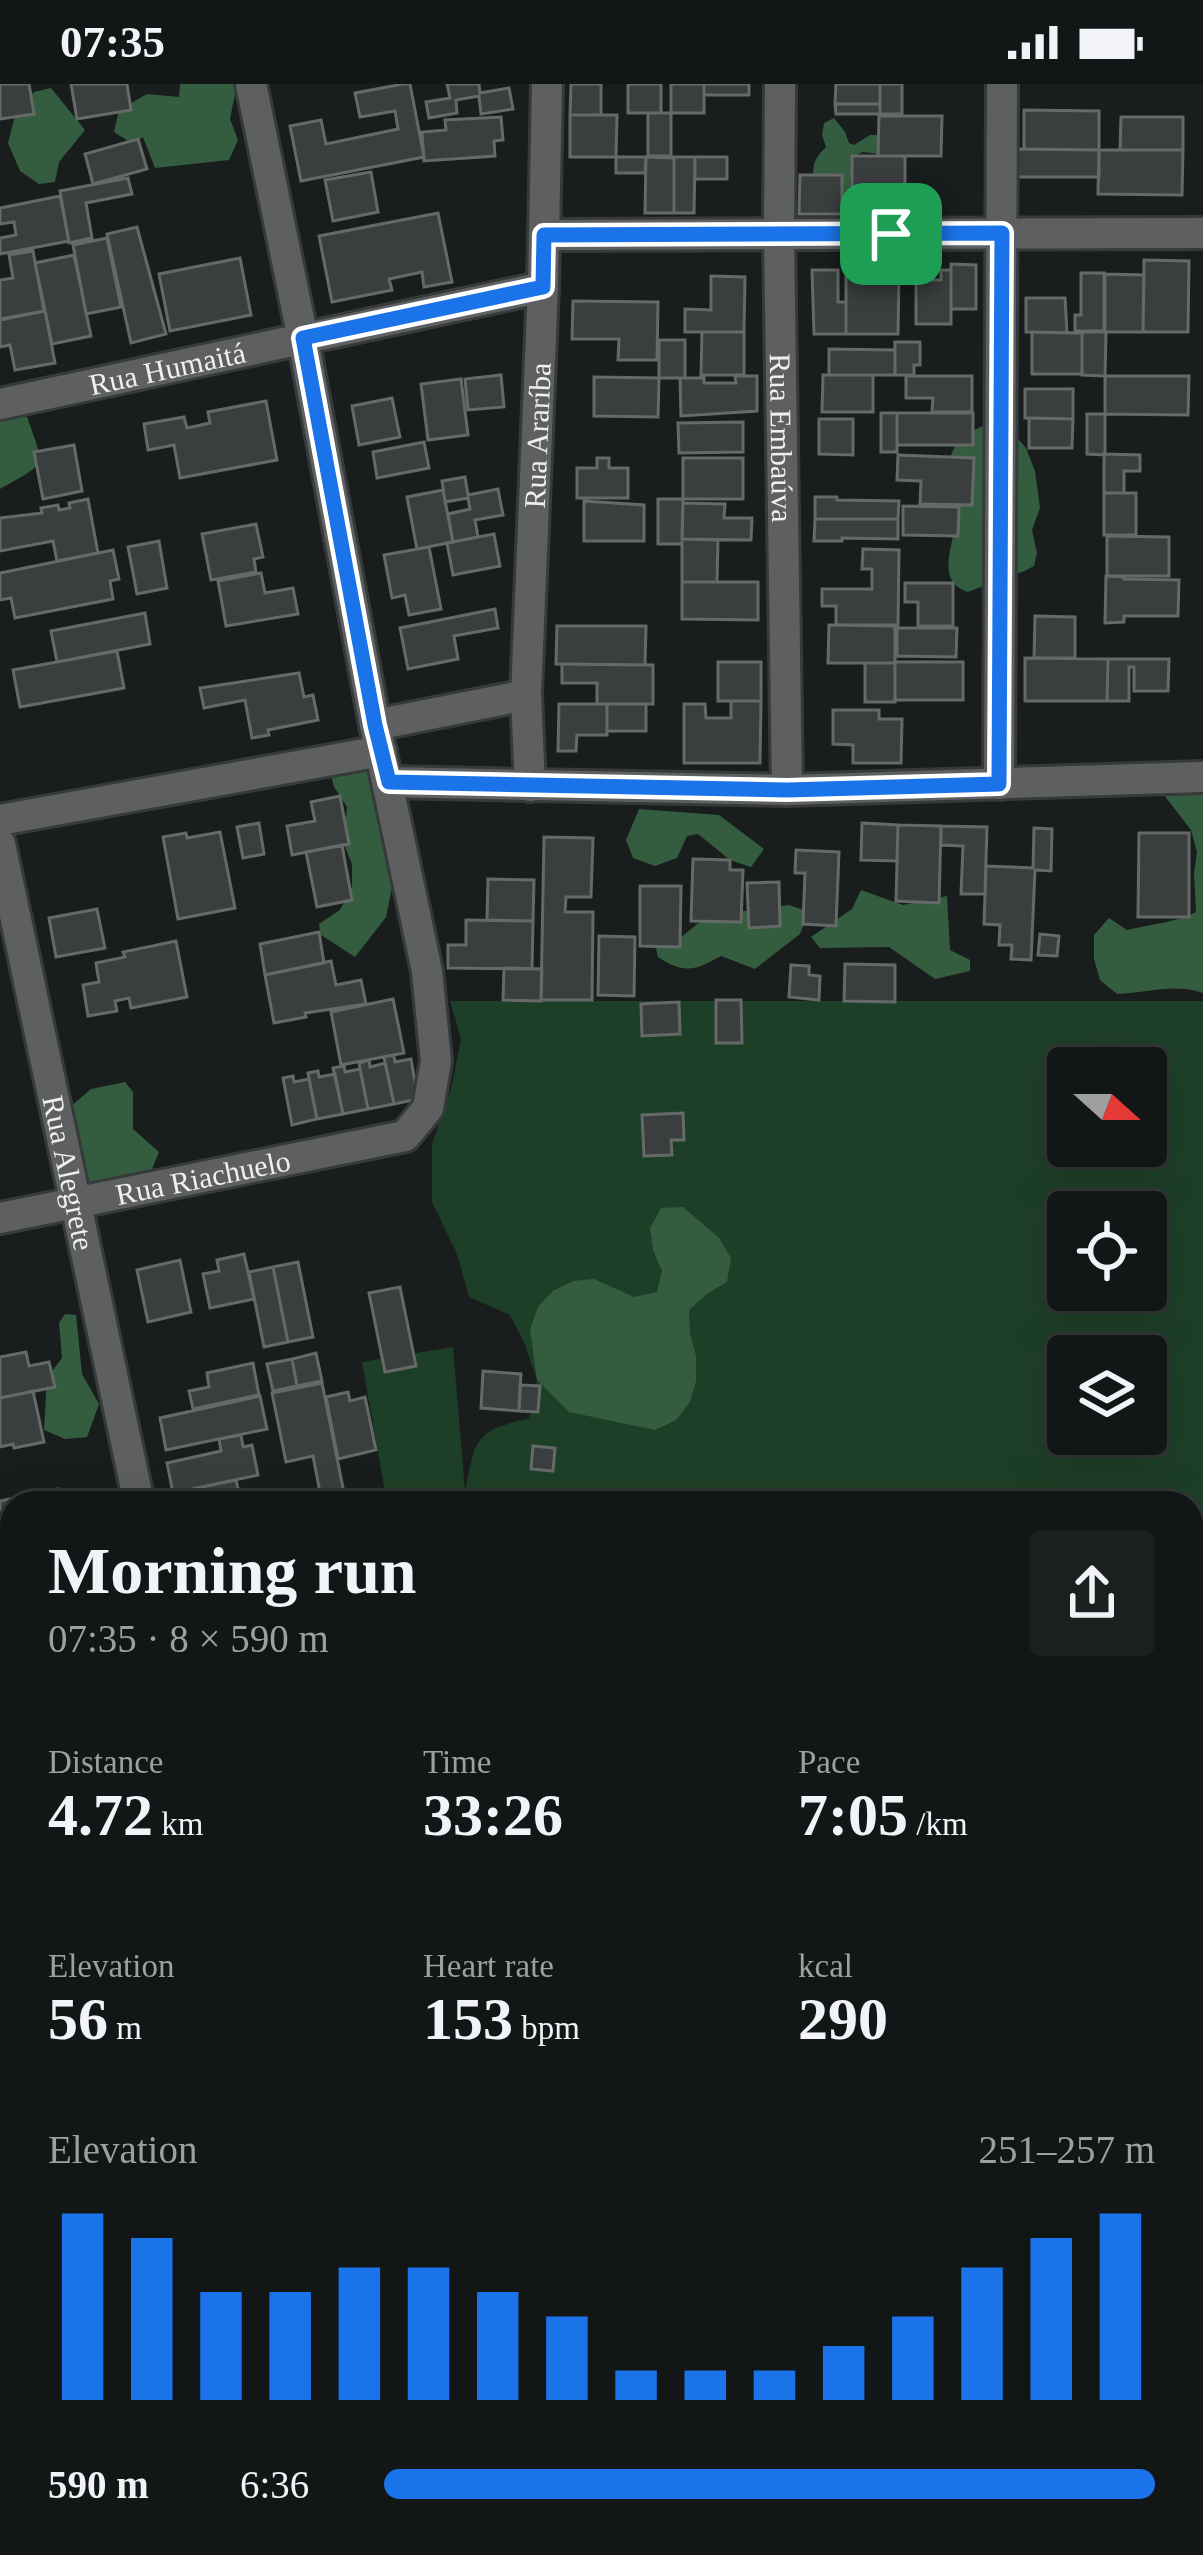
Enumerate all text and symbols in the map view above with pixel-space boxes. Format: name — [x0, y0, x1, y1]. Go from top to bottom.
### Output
text: 07:35 — [60, 17, 165, 67]
pin — [840, 183, 942, 285]
icon: arrive — [858, 201, 924, 267]
street label: Rua Humaitá — [86, 335, 248, 401]
street label: Rua Embaúva — [764, 353, 800, 523]
street label: Rua Araríba — [517, 362, 556, 509]
north arrow — [1047, 1047, 1167, 1167]
map controls — [1047, 1047, 1167, 1455]
street label: Rua Alegrete — [37, 1092, 102, 1253]
street label: Rua Riachuelo — [113, 1143, 293, 1211]
button: locate — [1047, 1191, 1167, 1311]
button: layers — [1047, 1335, 1167, 1455]
button: share — [1029, 1530, 1155, 1656]
text: Morning run — [48, 1534, 417, 1607]
text: 07:35 · 8 × 590 m — [48, 1617, 329, 1660]
text: Distance — [48, 1744, 163, 1780]
text: Time — [423, 1744, 491, 1780]
text: Pace — [798, 1744, 860, 1780]
text: 4.72 — [48, 1782, 153, 1848]
text: 33:26 — [423, 1782, 563, 1848]
text: 7:05 — [798, 1782, 908, 1848]
text: km — [153, 1806, 203, 1842]
text: /km — [908, 1806, 968, 1842]
text: Elevation — [48, 1948, 174, 1984]
text: Heart rate — [423, 1948, 554, 1984]
text: kcal — [798, 1948, 853, 1984]
text: 56 — [48, 1986, 108, 2052]
text: 153 — [423, 1986, 513, 2052]
text: 290 — [798, 1986, 888, 2052]
text: m — [108, 2010, 142, 2046]
text: bpm — [513, 2010, 580, 2046]
text: Elevation — [48, 2128, 197, 2171]
text: 251–257 m — [978, 2128, 1155, 2171]
text: 590 m — [48, 2463, 149, 2506]
text: 6:36 — [240, 2463, 309, 2506]

